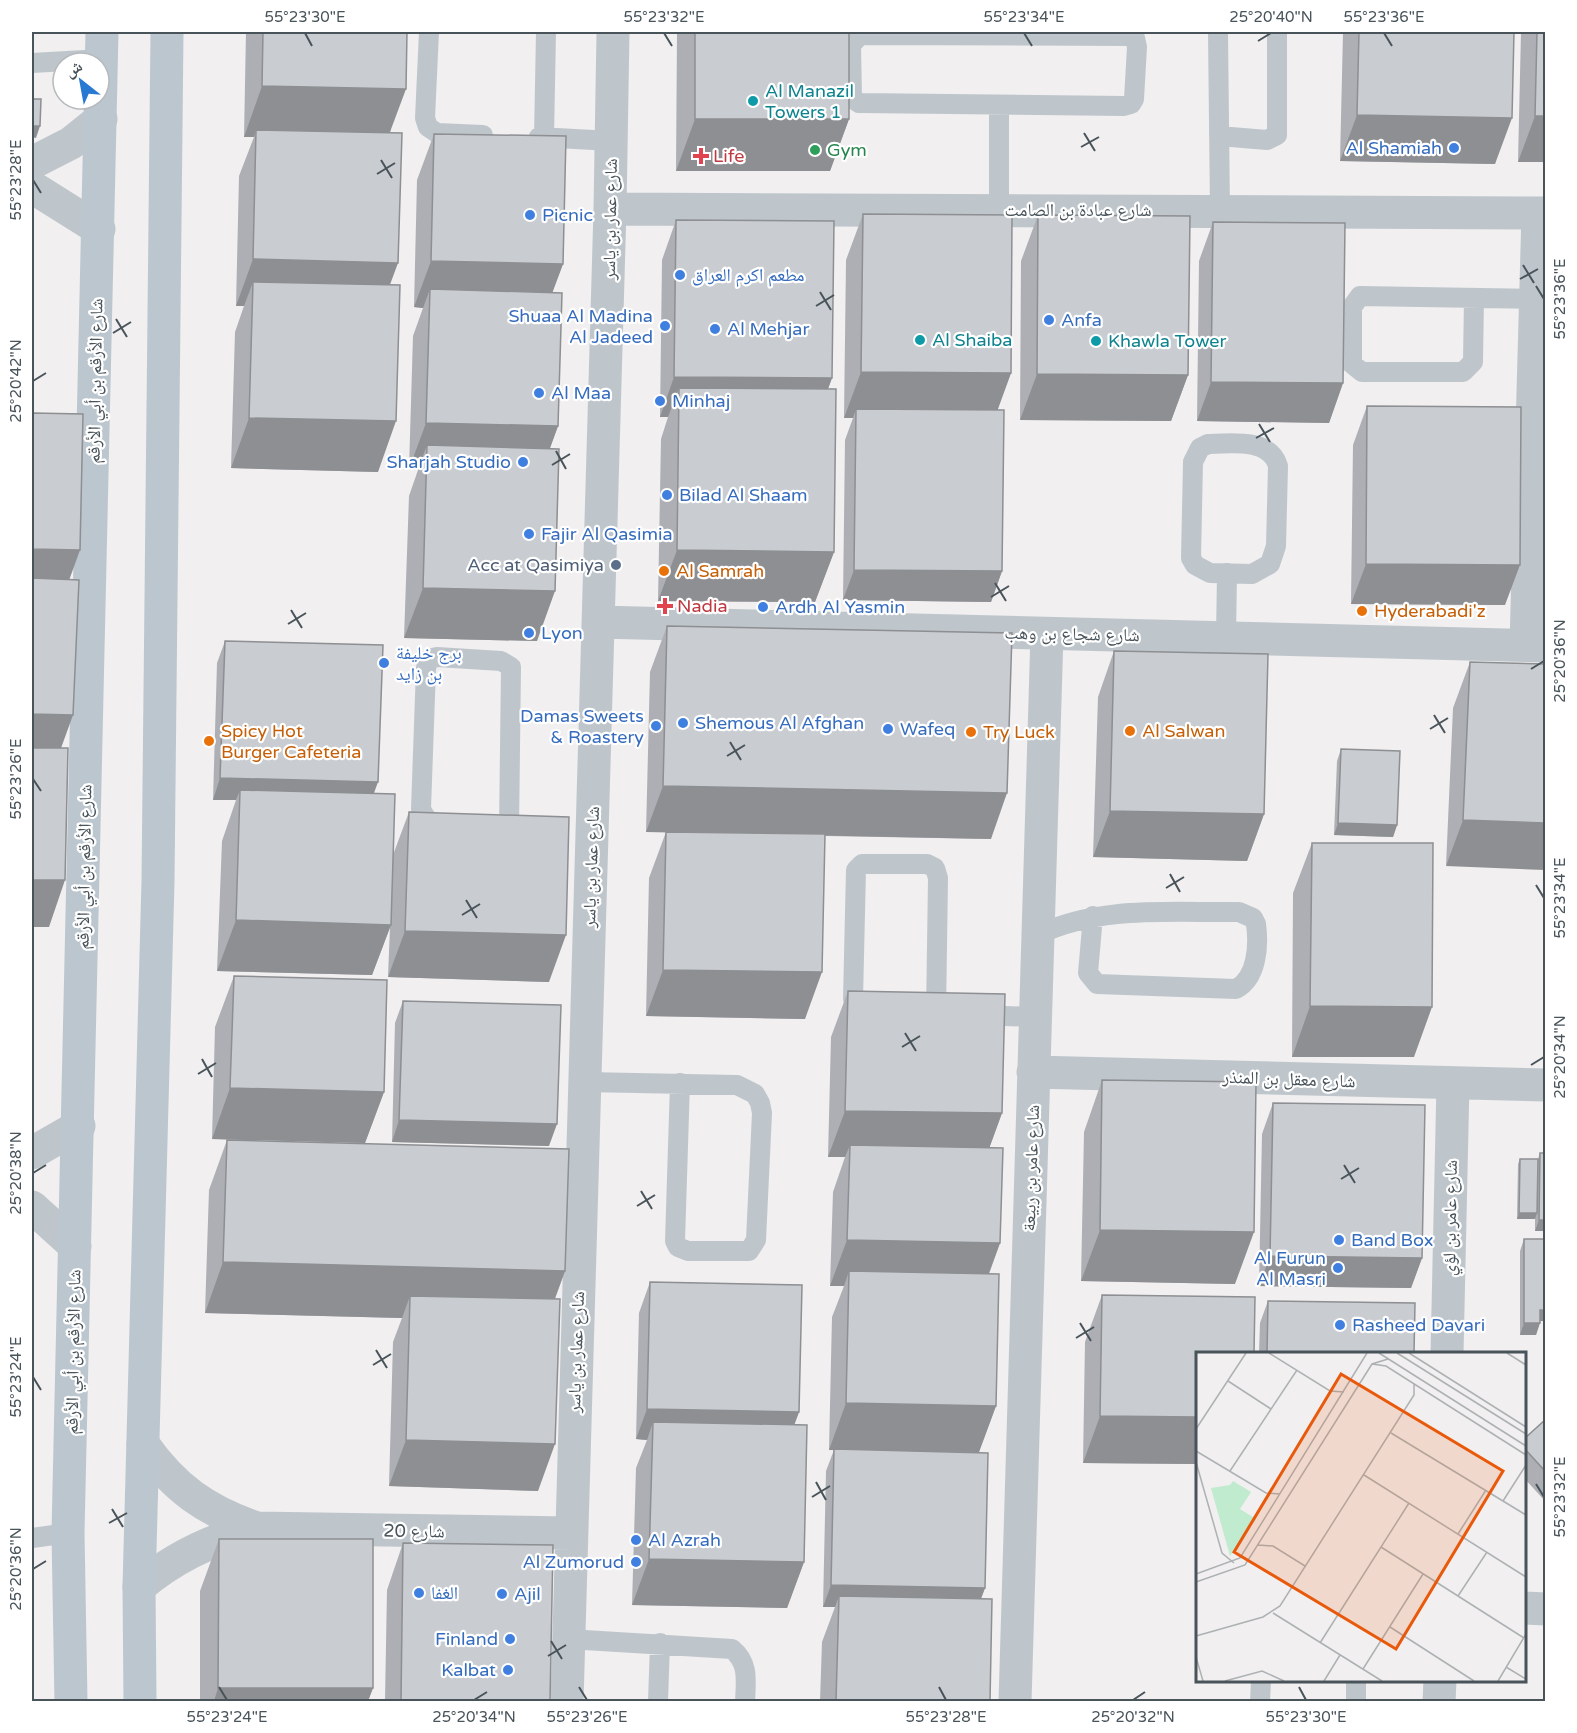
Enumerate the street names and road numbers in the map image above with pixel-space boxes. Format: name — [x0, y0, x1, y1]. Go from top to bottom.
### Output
street label: شارع عمار بن ياسر — [598, 158, 622, 281]
street label: شارع عبادة بن الصامت — [1004, 199, 1152, 221]
street label: شارع الأرقم بن أبي الأرقم — [83, 298, 111, 464]
street label: شارع شجاع بن وهب — [1004, 622, 1140, 646]
street label: شارع الأرقم بن أبي الأرقم — [72, 784, 100, 950]
street label: شارع عمار بن ياسر — [578, 806, 604, 929]
street label: شارع معقل بن المنذر — [1221, 1066, 1356, 1092]
street label: شارع عامر بن ربيعة — [1018, 1104, 1044, 1232]
street label: شارع عامر بن لؤي — [1438, 1160, 1466, 1276]
street label: شارع الأرقم بن أبي الأرقم — [61, 1269, 89, 1435]
street label: شارع عمار بن ياسر — [563, 1291, 589, 1414]
street label: شارع 20 — [383, 1519, 445, 1543]

